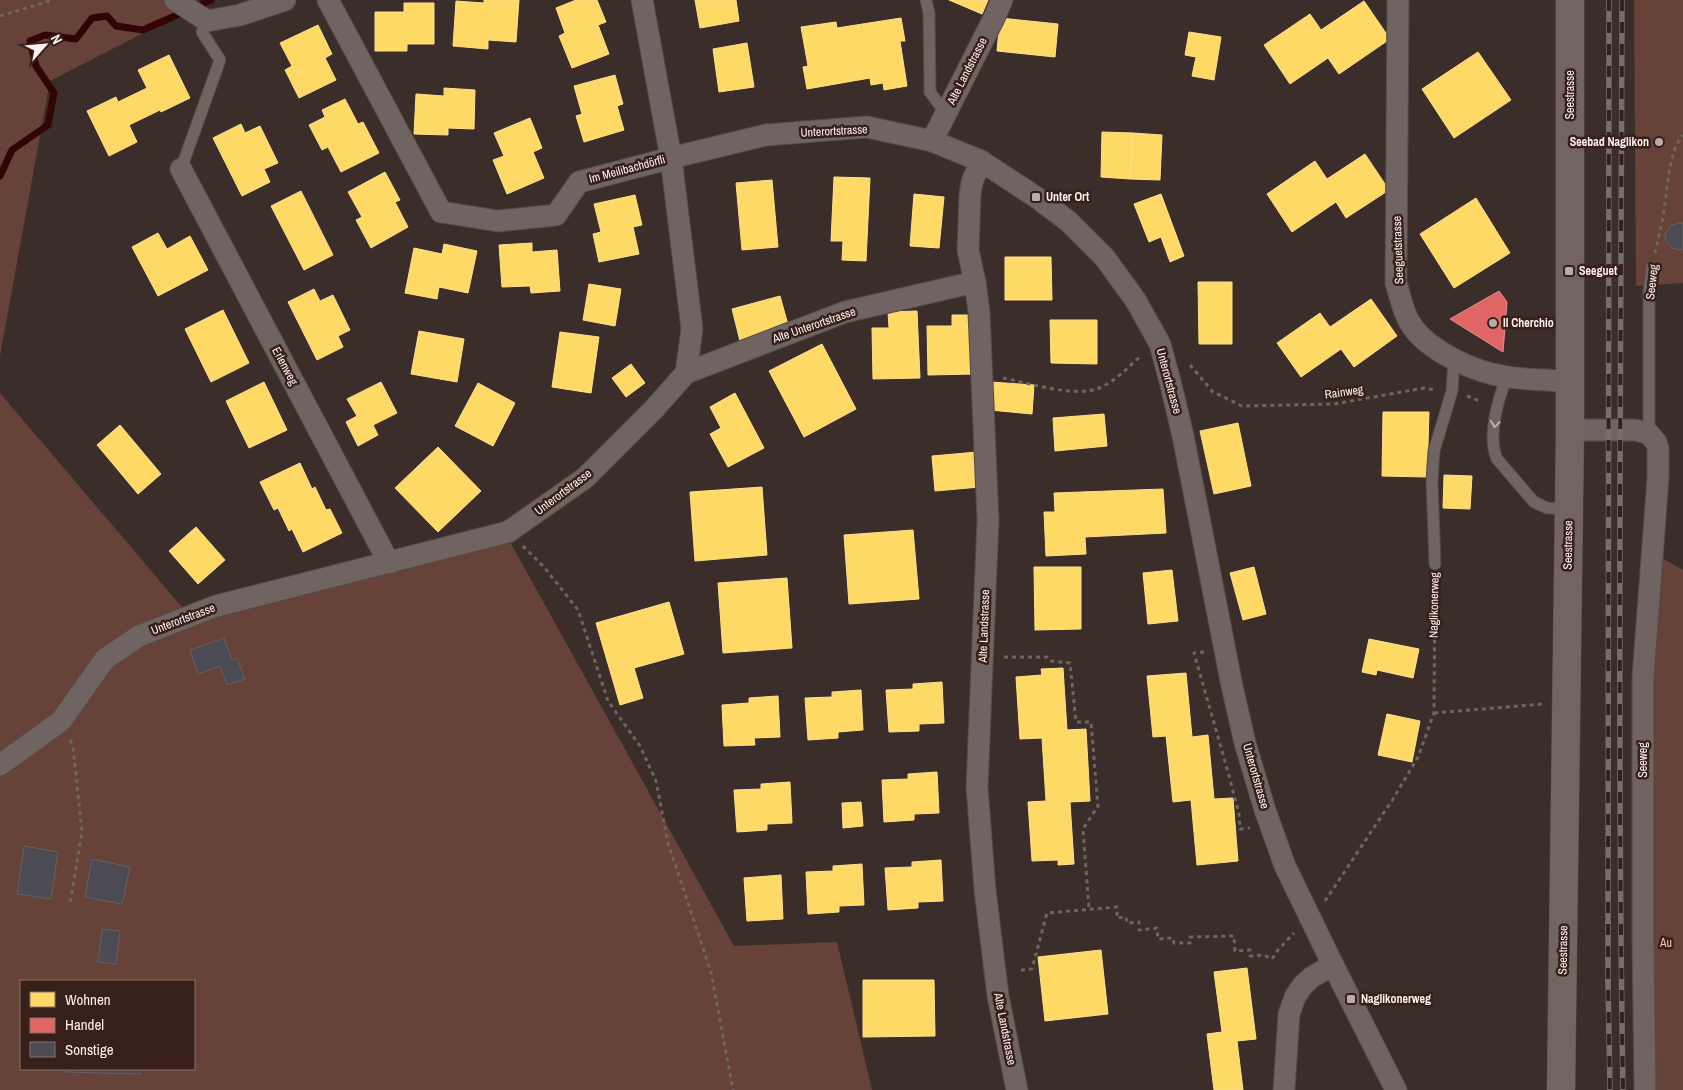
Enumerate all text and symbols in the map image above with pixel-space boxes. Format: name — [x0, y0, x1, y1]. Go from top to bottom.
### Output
north arrow — [20, 20, 70, 70]
text: N — [47, 31, 66, 47]
street label: Alte Landstrasse — [943, 35, 991, 108]
street label: Seestrasse — [1562, 70, 1578, 120]
street label: Unterortstrasse — [800, 121, 868, 141]
place label: Seebad Naglikon — [1570, 134, 1649, 150]
marker: Seebad Naglikon — [1653, 136, 1665, 148]
street label: Im Meilibachdörfli — [587, 151, 667, 187]
place label: Unter Ort — [1046, 189, 1090, 205]
marker: Unter Ort — [1030, 191, 1042, 203]
street label: Seeguetstrasse — [1389, 216, 1407, 284]
place label: Seeguet — [1579, 263, 1618, 279]
street label: Seeweg — [1642, 263, 1662, 301]
marker: Seeguet — [1563, 265, 1575, 277]
street label: Alte Unterortstrasse — [769, 303, 858, 347]
place label: Il Cherchio — [1503, 315, 1554, 331]
marker: Il Cherchio — [1487, 317, 1499, 329]
street label: Erlenweg — [268, 344, 302, 388]
street label: Unterortstrasse — [1153, 346, 1185, 416]
street label: Rainweg — [1324, 381, 1365, 403]
one-way arrow — [1490, 420, 1501, 428]
street label: Unterortstrasse — [531, 465, 595, 519]
street label: Seestrasse — [1560, 520, 1576, 570]
street label: Naglikonerweg — [1425, 572, 1443, 638]
street label: Alte Landstrasse — [975, 589, 993, 664]
street label: Unterortstrasse — [149, 599, 217, 639]
street label: Unterortstrasse — [1239, 741, 1273, 811]
street label: Seeweg — [1635, 742, 1651, 778]
street label: Seestrasse — [1555, 925, 1571, 975]
park label: Au — [1659, 935, 1672, 951]
legend — [20, 980, 195, 1070]
text: Wohnen — [65, 989, 111, 1010]
street label: Alte Landstrasse — [990, 991, 1020, 1067]
place label: Naglikonerweg — [1361, 991, 1431, 1007]
marker: Naglikonerweg — [1345, 993, 1357, 1005]
text: Handel — [65, 1014, 104, 1035]
text: Sonstige — [65, 1039, 114, 1060]

